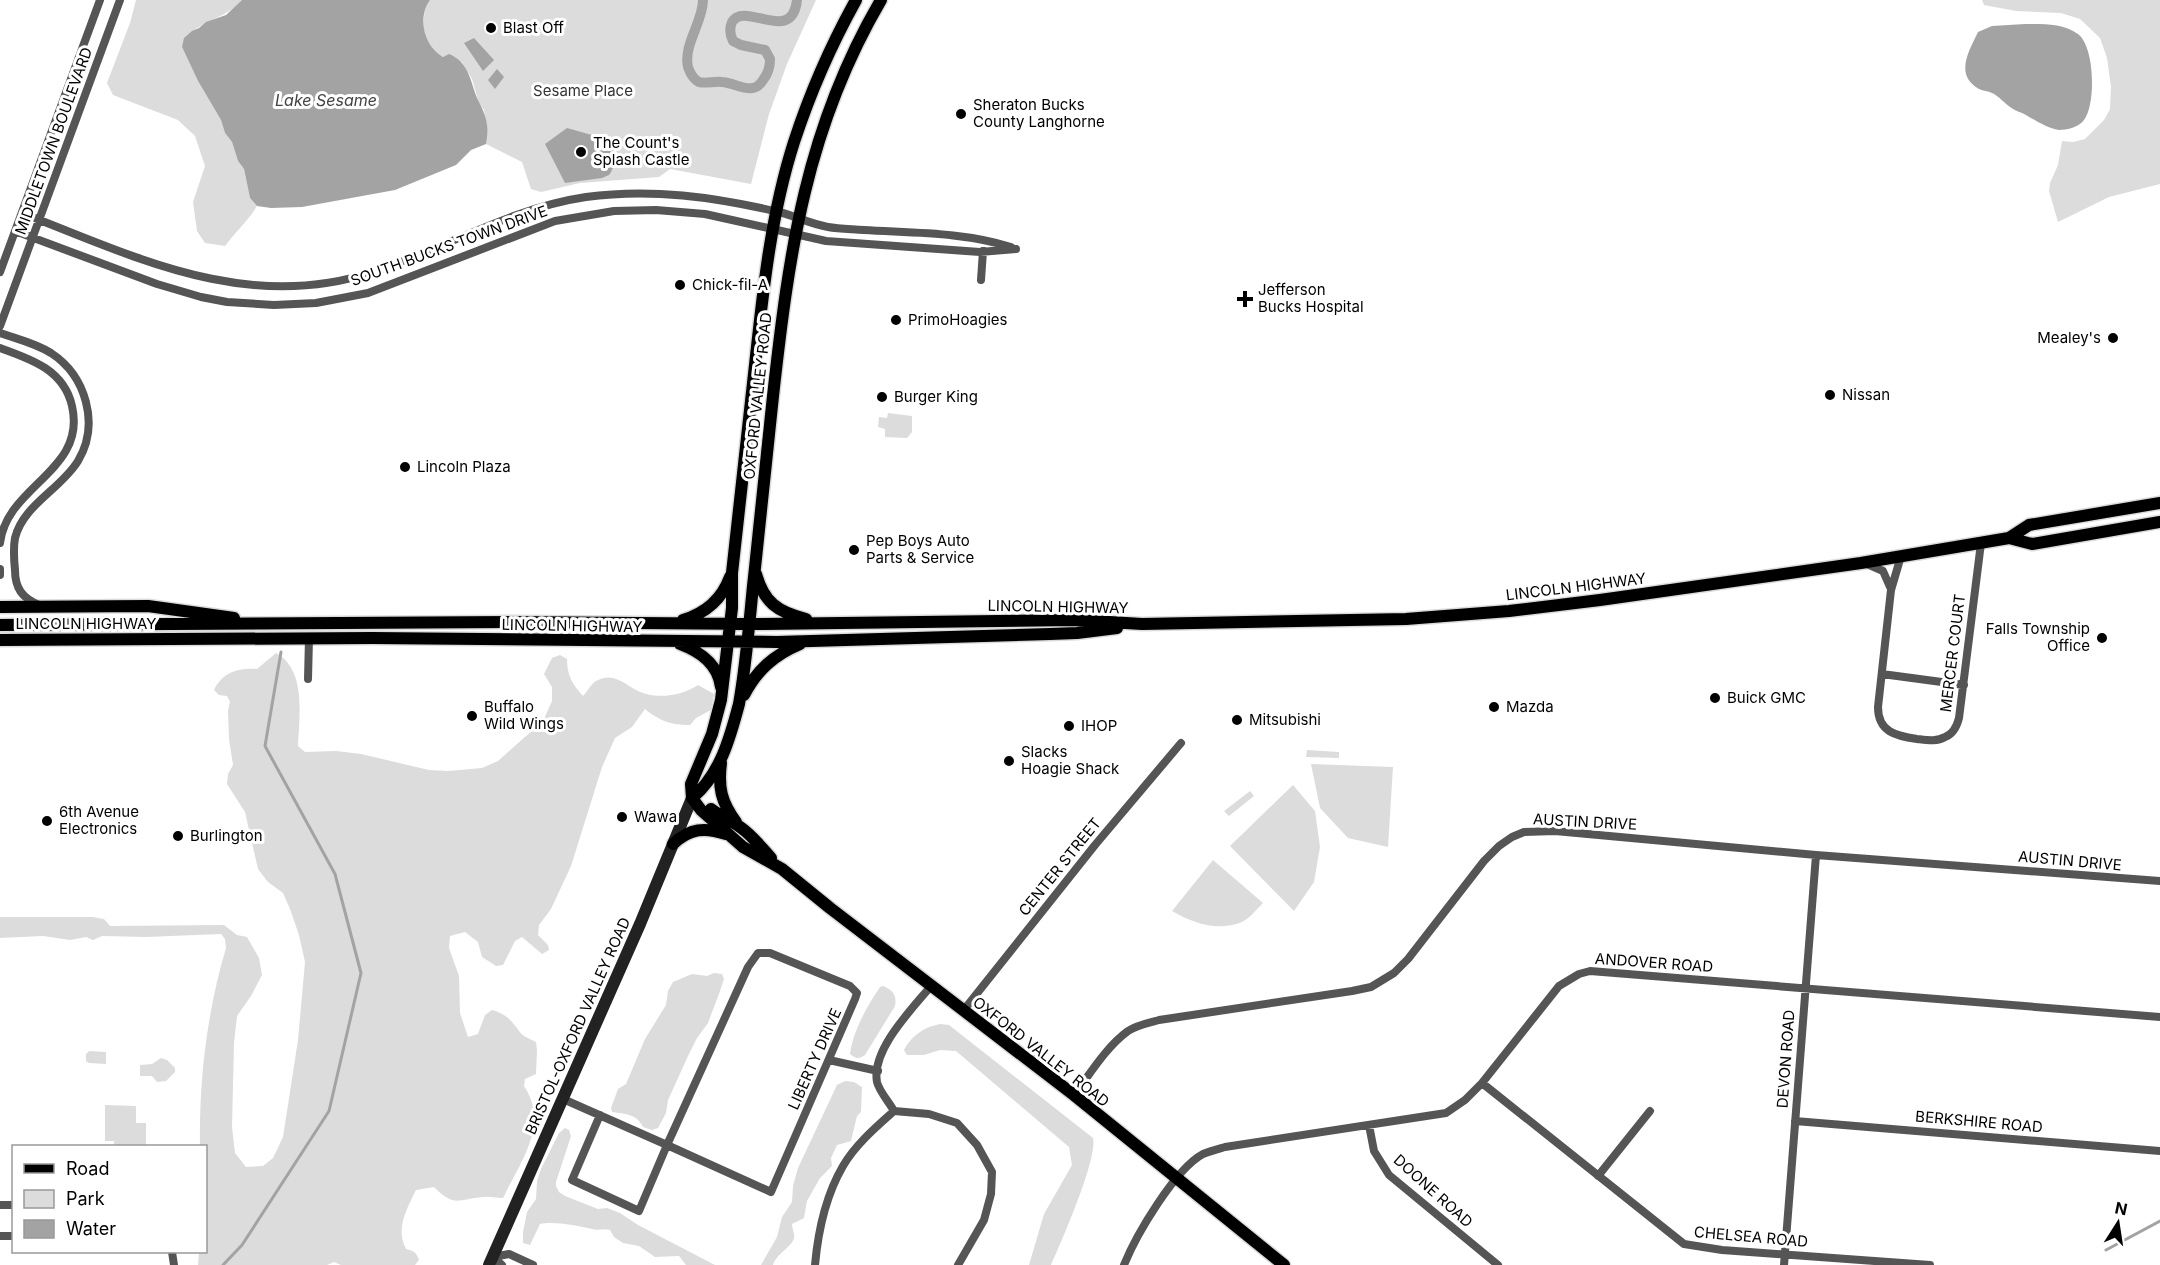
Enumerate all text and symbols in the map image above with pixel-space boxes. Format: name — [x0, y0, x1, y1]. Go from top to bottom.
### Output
place label: Blast Off — [503, 18, 564, 37]
marker: Blast Off — [484, 21, 498, 35]
street label: MIDDLETOWN BOULEVARD — [11, 45, 96, 237]
park label: Sesame Place — [533, 81, 633, 100]
water label: Lake Sesame — [275, 90, 377, 110]
place label: Sheraton Bucks County Langhorne — [973, 95, 1105, 131]
marker: Sheraton Bucks County Langhorne — [954, 107, 968, 121]
place label: The Count's Splash Castle — [593, 133, 689, 169]
marker: The Count's Splash Castle — [574, 145, 588, 159]
street label: SOUTH BUCKS TOWN DRIVE — [348, 201, 550, 290]
place label: Chick-fil-A — [692, 275, 768, 294]
marker: Chick-fil-A — [673, 278, 687, 292]
place label: Jefferson Bucks Hospital — [1258, 280, 1364, 316]
marker: Jefferson Bucks Hospital — [1236, 290, 1254, 308]
place label: PrimoHoagies — [908, 310, 1008, 329]
street label: OXFORD VALLEY ROAD — [739, 311, 776, 481]
marker: PrimoHoagies — [889, 313, 903, 327]
place label: Mealey's — [2037, 328, 2101, 347]
marker: Mealey's — [2106, 331, 2120, 345]
place label: Nissan — [1842, 385, 1890, 404]
place label: Burger King — [894, 387, 978, 406]
marker: Nissan — [1823, 388, 1837, 402]
marker: Burger King — [875, 390, 889, 404]
place label: Lincoln Plaza — [417, 457, 511, 476]
marker: Lincoln Plaza — [398, 460, 412, 474]
place label: Pep Boys Auto Parts & Service — [866, 531, 974, 567]
marker: Pep Boys Auto Parts & Service — [847, 543, 861, 557]
street label: LINCOLN HIGHWAY — [1505, 568, 1647, 605]
street label: MERCER COURT — [1936, 593, 1969, 713]
street label: LINCOLN HIGHWAY — [987, 596, 1129, 617]
street label: LINCOLN HIGHWAY — [15, 614, 157, 633]
street label: LINCOLN HIGHWAY — [501, 615, 643, 636]
place label: Falls Township Office — [1986, 619, 2090, 655]
marker: Falls Township Office — [2095, 631, 2109, 645]
place label: Buick GMC — [1727, 688, 1806, 707]
marker: Buick GMC — [1708, 691, 1722, 705]
place label: Buffalo Wild Wings — [484, 697, 564, 733]
place label: Mazda — [1506, 697, 1554, 716]
marker: Mazda — [1487, 700, 1501, 714]
marker: Buffalo Wild Wings — [465, 709, 479, 723]
place label: Mitsubishi — [1249, 710, 1321, 729]
marker: Mitsubishi — [1230, 713, 1244, 727]
place label: IHOP — [1081, 716, 1117, 735]
marker: IHOP — [1062, 719, 1076, 733]
place label: Slacks Hoagie Shack — [1021, 742, 1120, 778]
marker: Slacks Hoagie Shack — [1002, 754, 1016, 768]
place label: 6th Avenue Electronics — [59, 802, 139, 838]
place label: Wawa — [634, 807, 677, 826]
street label: AUSTIN DRIVE — [1533, 809, 1637, 834]
marker: Wawa — [615, 810, 629, 824]
marker: 6th Avenue Electronics — [40, 814, 54, 828]
street label: CENTER STREET — [1014, 814, 1105, 919]
place label: Burlington — [190, 826, 263, 845]
marker: Burlington — [171, 829, 185, 843]
street label: AUSTIN DRIVE — [2017, 847, 2123, 874]
street label: BRISTOL-OXFORD VALLEY ROAD — [521, 914, 634, 1137]
street label: ANDOVER ROAD — [1594, 949, 1714, 976]
street label: OXFORD VALLEY ROAD — [969, 992, 1113, 1111]
street label: LIBERTY DRIVE — [784, 1005, 845, 1113]
street label: DEVON ROAD — [1773, 1009, 1798, 1109]
street label: BERKSHIRE ROAD — [1915, 1106, 2044, 1137]
legend — [12, 1145, 207, 1253]
street label: DOONE ROAD — [1390, 1150, 1477, 1231]
text: Road — [66, 1158, 109, 1179]
text: Park — [66, 1188, 105, 1209]
north arrow — [2088, 1193, 2148, 1253]
text: N — [2113, 1197, 2129, 1219]
text: Water — [66, 1218, 116, 1239]
street label: CHELSEA ROAD — [1693, 1222, 1809, 1251]

